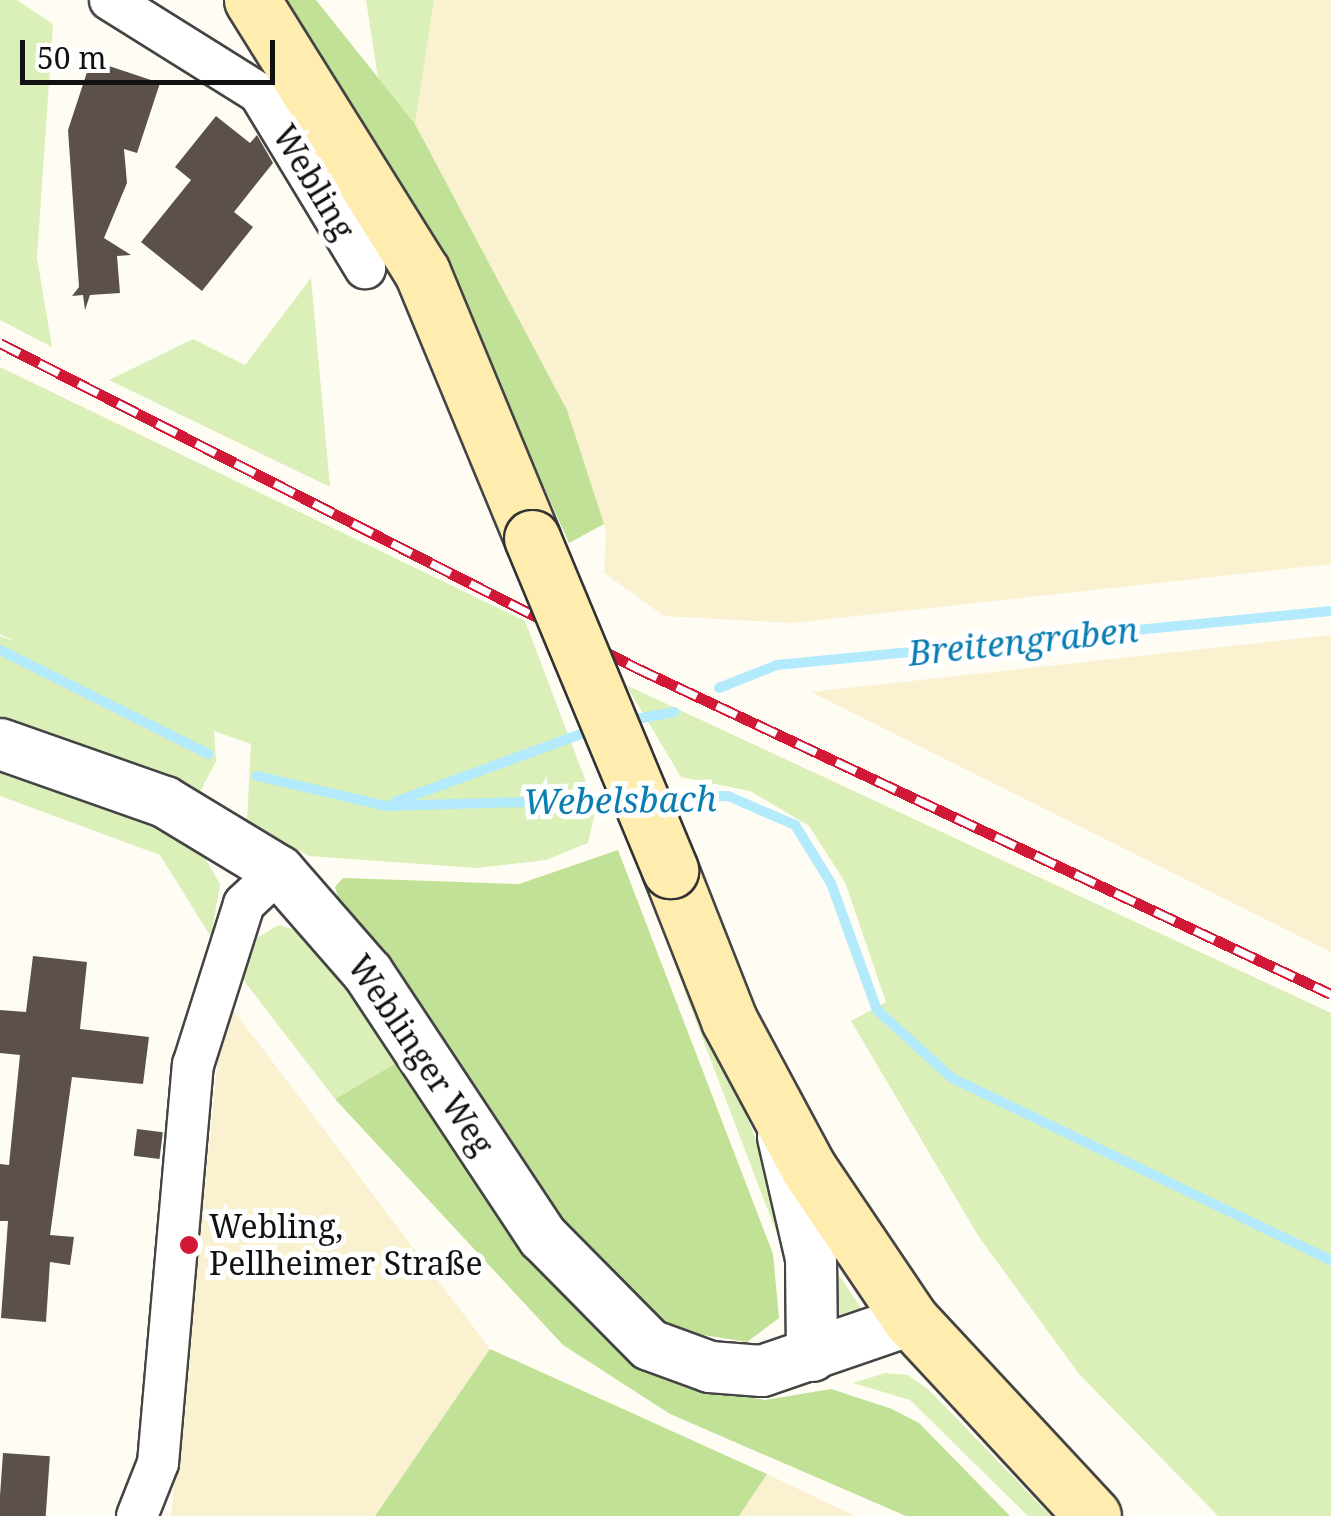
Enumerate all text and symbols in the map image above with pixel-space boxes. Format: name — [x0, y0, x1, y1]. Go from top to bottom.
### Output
scale bar — [25, 20, 280, 82]
text: 50 m — [37, 37, 107, 78]
street label: Webling — [265, 118, 363, 246]
water label: Breitengraben — [906, 608, 1140, 674]
water label: Webelsbach — [523, 777, 717, 823]
street label: Weblinger Weg — [340, 948, 502, 1162]
place label: Webling, Pellheimer Straße — [209, 1208, 483, 1283]
marker: Webling, Pellheimer Straße — [178, 1234, 200, 1256]

